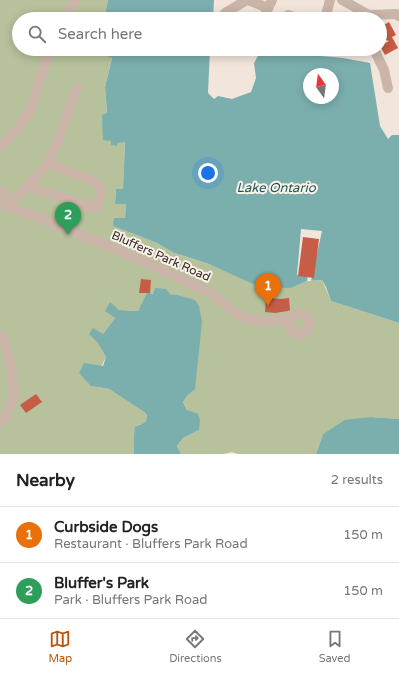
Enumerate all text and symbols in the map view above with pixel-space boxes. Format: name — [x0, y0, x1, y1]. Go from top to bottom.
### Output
search box — [12, 12, 387, 56]
icon: search — [26, 23, 48, 45]
text: Search here — [58, 25, 142, 43]
north arrow — [303, 68, 339, 104]
your location — [198, 163, 218, 183]
water label: Lake Ontario — [236, 180, 317, 196]
pin: 2 — [55, 202, 81, 235]
street label: Bluffers Park Road — [109, 228, 213, 284]
pin: 1 — [255, 273, 281, 306]
text: Nearby — [16, 470, 75, 491]
text: 2 results — [331, 472, 383, 488]
text: Curbside Dogs — [54, 518, 158, 536]
text: 1 — [25, 527, 33, 543]
text: 150 m — [343, 527, 383, 543]
text: Restaurant · Bluffers Park Road — [54, 536, 248, 552]
text: Bluffer's Park — [54, 574, 149, 592]
text: 2 — [25, 583, 33, 599]
text: 150 m — [343, 583, 383, 599]
text: Park · Bluffers Park Road — [54, 592, 207, 608]
tab: Map — [48, 628, 72, 665]
tab: Directions — [169, 628, 222, 665]
tab: Saved — [319, 628, 351, 665]

